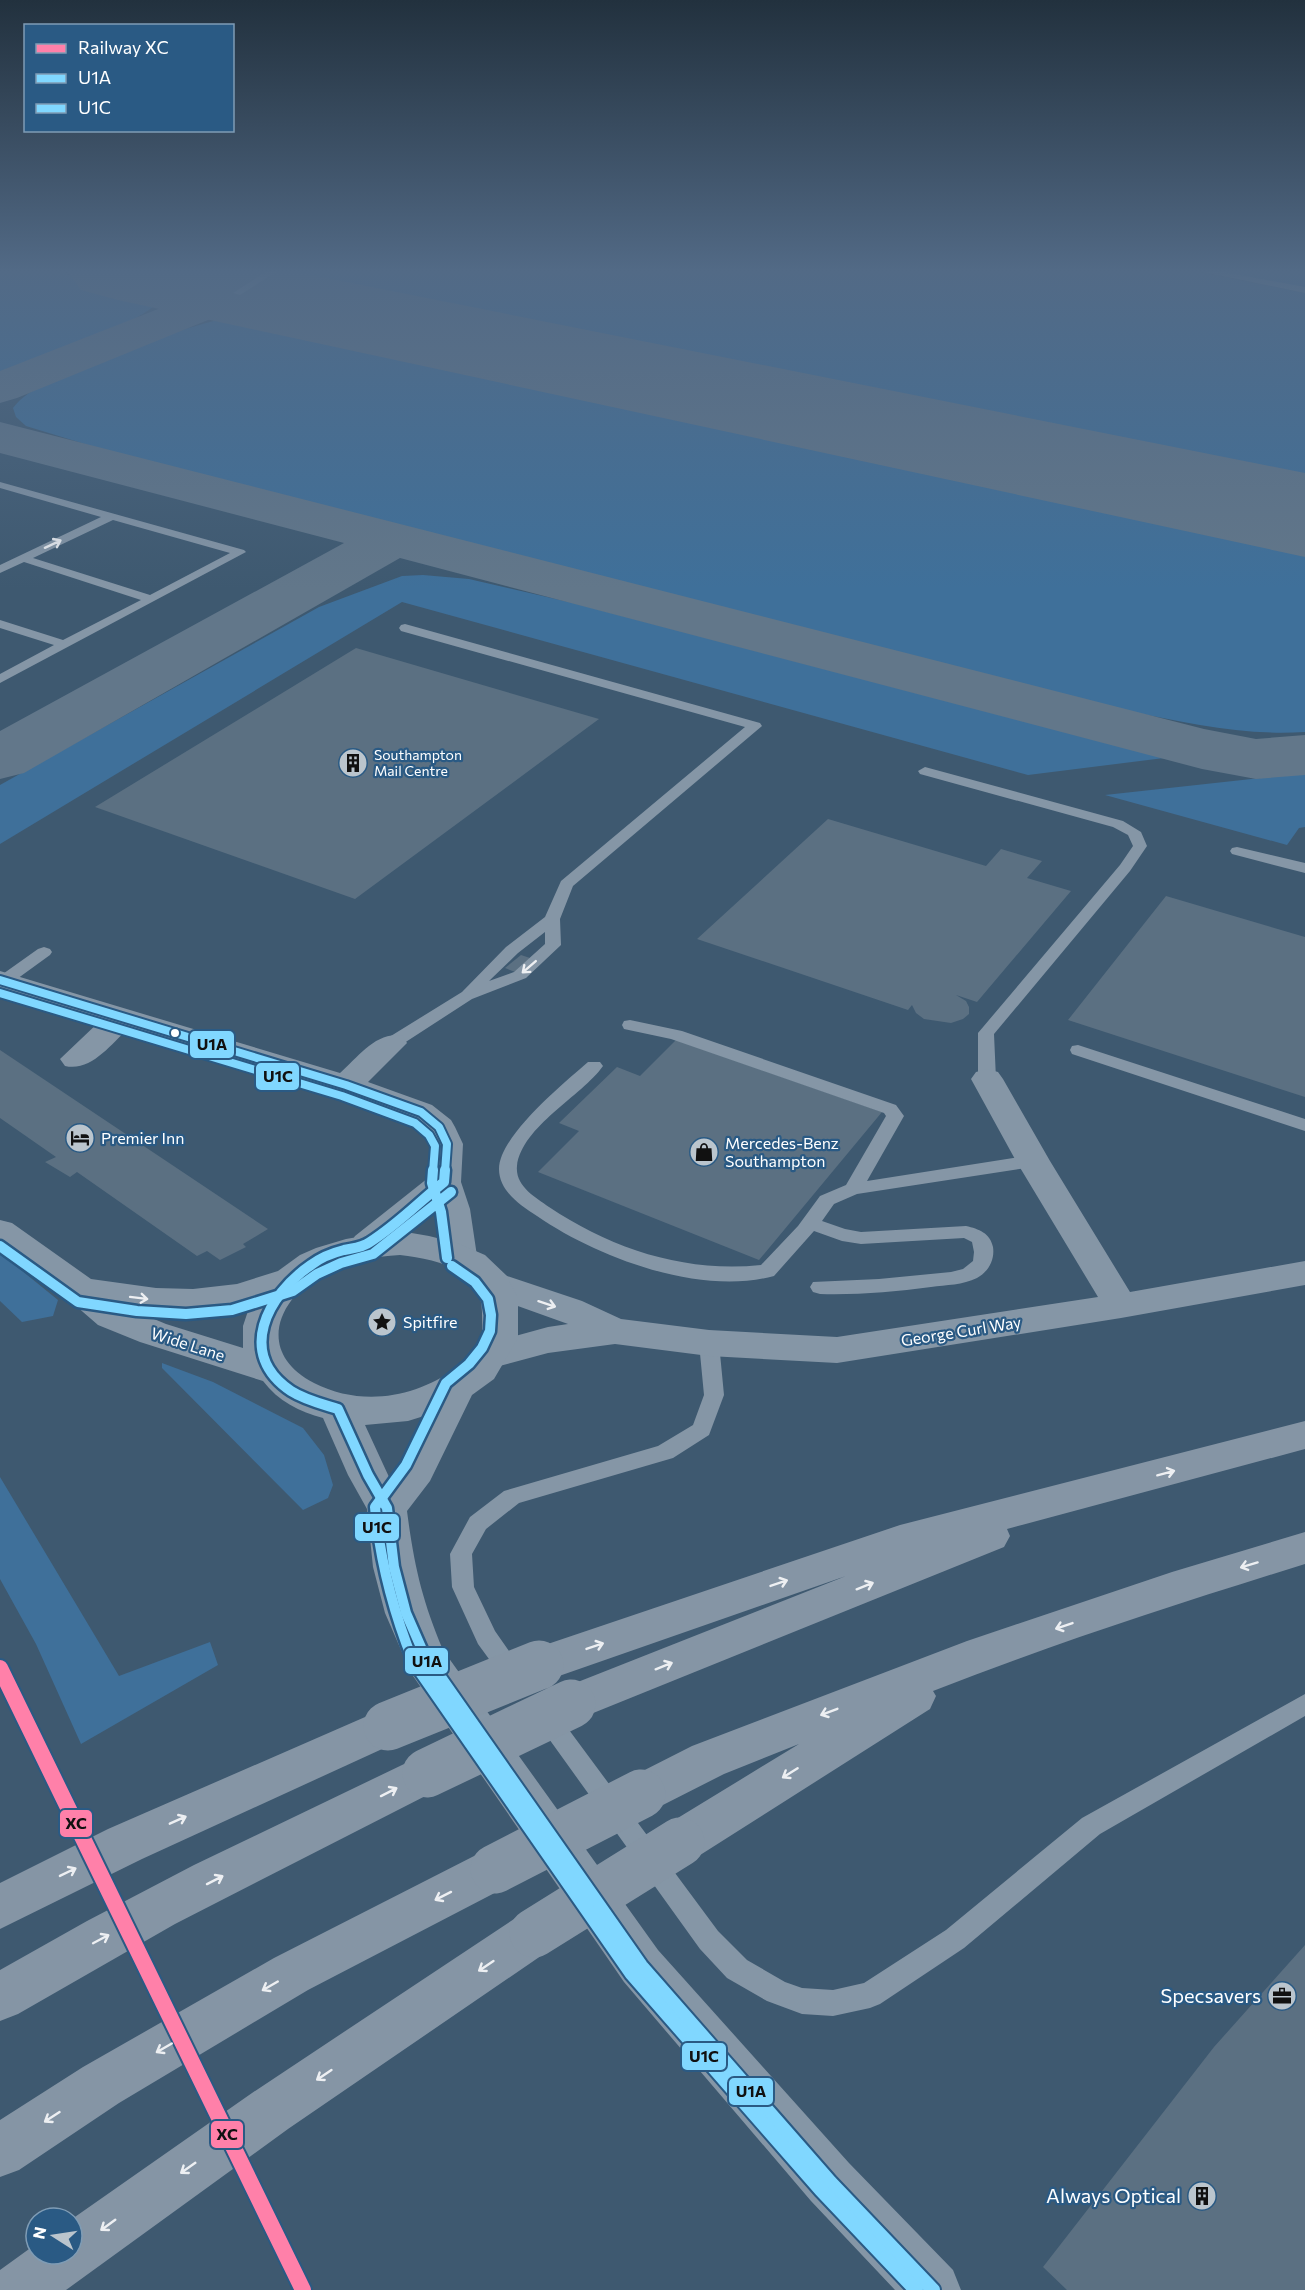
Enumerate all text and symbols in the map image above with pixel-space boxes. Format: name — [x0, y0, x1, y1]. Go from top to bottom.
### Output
legend — [24, 24, 234, 132]
text: Railway XC — [78, 36, 169, 58]
text: U1A — [78, 66, 111, 88]
text: U1C — [78, 96, 111, 118]
one-way arrow — [43, 537, 61, 549]
place label: Southampton Mail Centre — [374, 746, 462, 779]
building icon: Southampton Mail Centre — [337, 747, 369, 779]
one-way arrow — [521, 960, 536, 974]
unlabelled marker — [169, 1027, 181, 1039]
line badge: U1A — [189, 1030, 235, 1059]
text: U1A — [197, 1034, 228, 1053]
line badge: U1C — [255, 1062, 300, 1091]
text: U1C — [263, 1066, 293, 1085]
hotel icon: Premier Inn — [64, 1122, 96, 1154]
place label: Premier Inn — [101, 1128, 184, 1147]
place label: Mercedes-Benz Southampton — [725, 1133, 839, 1170]
shop icon: Mercedes-Benz Southampton — [688, 1136, 720, 1168]
one-way arrow — [129, 1293, 149, 1304]
one-way arrow — [537, 1299, 556, 1310]
place icon: Spitfire — [366, 1306, 398, 1338]
place label: Spitfire — [403, 1312, 458, 1331]
street label: George Curl Way — [899, 1312, 1022, 1349]
street label: Wide Lane — [149, 1323, 227, 1364]
one-way arrow — [1156, 1467, 1175, 1478]
line badge: U1C — [354, 1513, 400, 1542]
text: U1C — [362, 1517, 392, 1536]
one-way arrow — [1240, 1561, 1259, 1572]
one-way arrow — [769, 1576, 788, 1587]
one-way arrow — [855, 1580, 874, 1591]
one-way arrow — [1055, 1621, 1074, 1632]
one-way arrow — [585, 1640, 604, 1651]
line badge: U1A — [404, 1647, 449, 1675]
text: U1A — [412, 1651, 443, 1670]
one-way arrow — [654, 1660, 673, 1671]
one-way arrow — [821, 1708, 839, 1719]
one-way arrow — [782, 1768, 799, 1780]
one-way arrow — [379, 1786, 397, 1797]
line badge: XC — [59, 1809, 93, 1838]
text: XC — [65, 1813, 87, 1832]
one-way arrow — [169, 1814, 187, 1826]
one-way arrow — [59, 1866, 77, 1877]
one-way arrow — [205, 1874, 223, 1885]
one-way arrow — [434, 1890, 452, 1902]
one-way arrow — [92, 1933, 110, 1944]
one-way arrow — [478, 1960, 494, 1972]
one-way arrow — [262, 1980, 279, 1992]
office icon: Specsavers — [1266, 1980, 1298, 2012]
place label: Specsavers — [1160, 1983, 1261, 2007]
one-way arrow — [156, 2042, 173, 2054]
line badge: U1C — [681, 2042, 727, 2071]
text: U1C — [689, 2046, 719, 2065]
one-way arrow — [316, 2069, 333, 2081]
line badge: U1A — [728, 2077, 774, 2106]
text: U1A — [736, 2081, 767, 2100]
one-way arrow — [44, 2111, 61, 2123]
line badge: XC — [210, 2120, 244, 2149]
text: XC — [216, 2124, 238, 2143]
one-way arrow — [180, 2162, 196, 2174]
building icon: Always Optical — [1186, 2180, 1218, 2212]
place label: Always Optical — [1046, 2183, 1181, 2207]
north arrow — [24, 2206, 84, 2266]
one-way arrow — [101, 2219, 117, 2231]
text: N — [28, 2225, 49, 2241]

